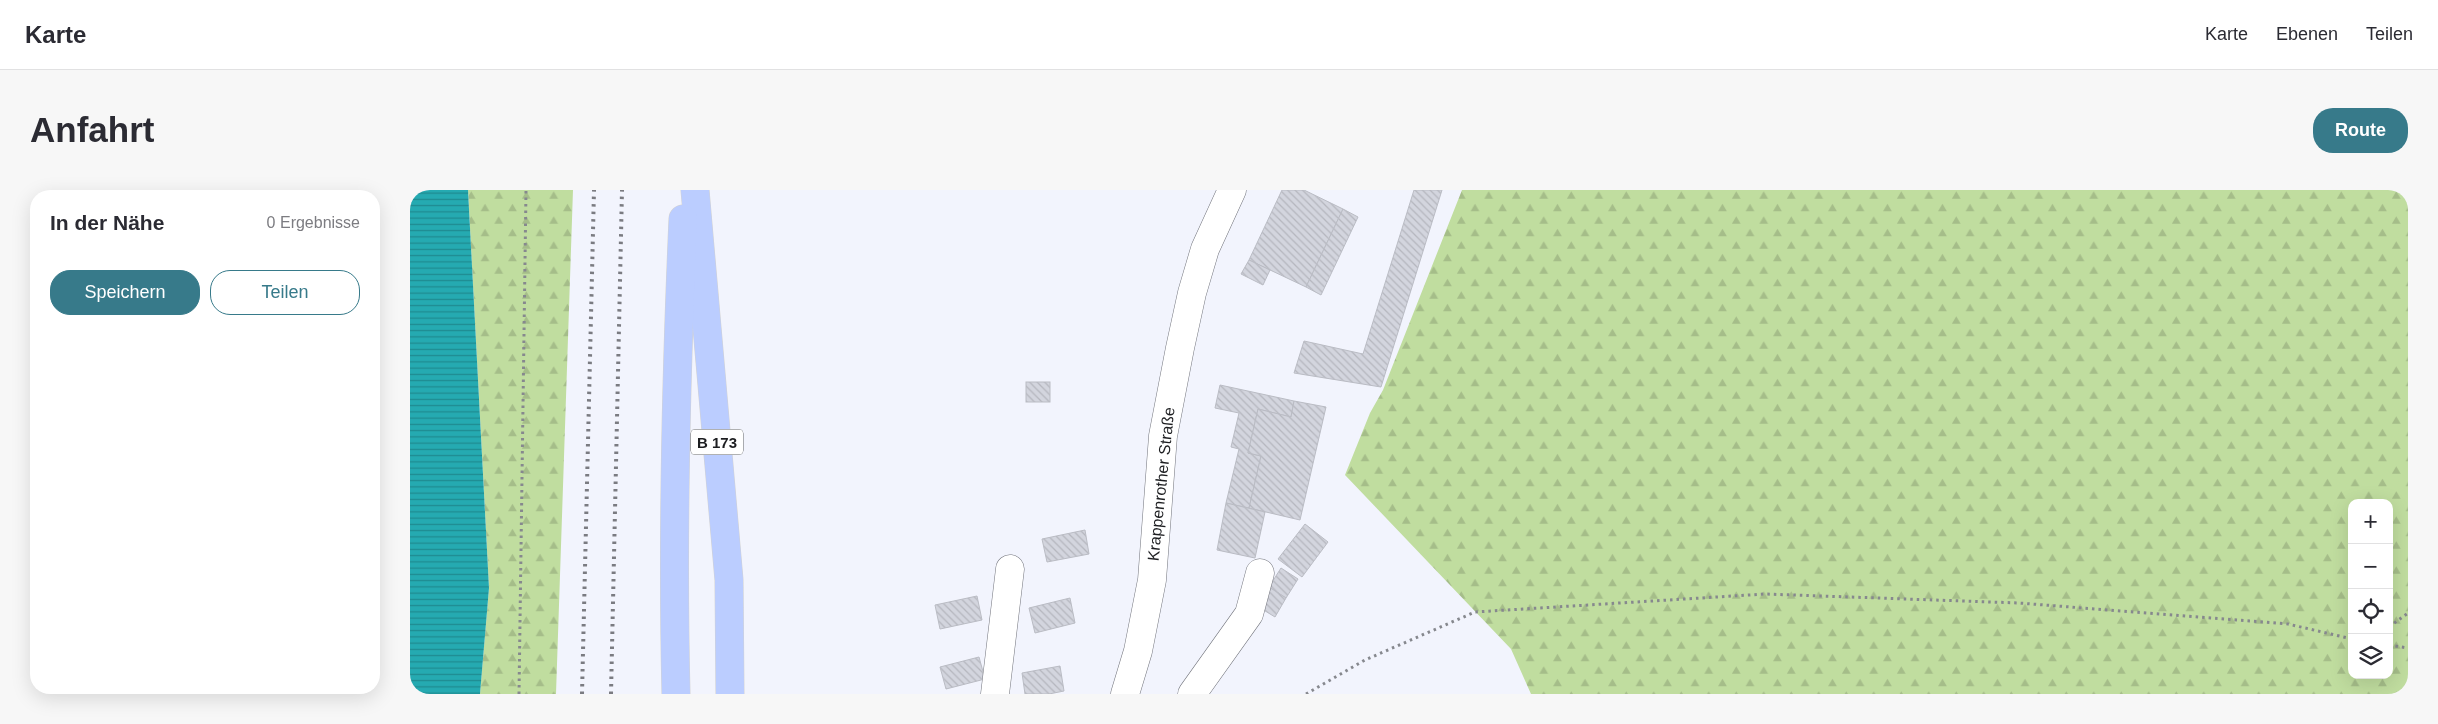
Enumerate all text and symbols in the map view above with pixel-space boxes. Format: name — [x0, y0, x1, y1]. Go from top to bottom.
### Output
text: Karte — [25, 21, 86, 48]
text: Karte — [2205, 24, 2248, 44]
text: Ebenen — [2276, 24, 2338, 44]
text: Teilen — [2366, 24, 2413, 44]
button: Route — [2313, 108, 2408, 153]
text: Anfahrt — [30, 110, 154, 149]
text: In der Nähe — [50, 211, 164, 234]
text: 0 Ergebnisse — [267, 214, 360, 231]
button: Speichern — [50, 270, 200, 315]
button: Teilen — [210, 270, 360, 315]
street label: Krappenrother Straße — [1144, 406, 1178, 562]
road number: B 173 — [691, 430, 743, 454]
map controls — [2348, 499, 2393, 679]
button: + — [2348, 499, 2393, 544]
button: − — [2348, 544, 2393, 589]
button: locate — [2348, 589, 2393, 634]
button: layers — [2348, 634, 2393, 679]

